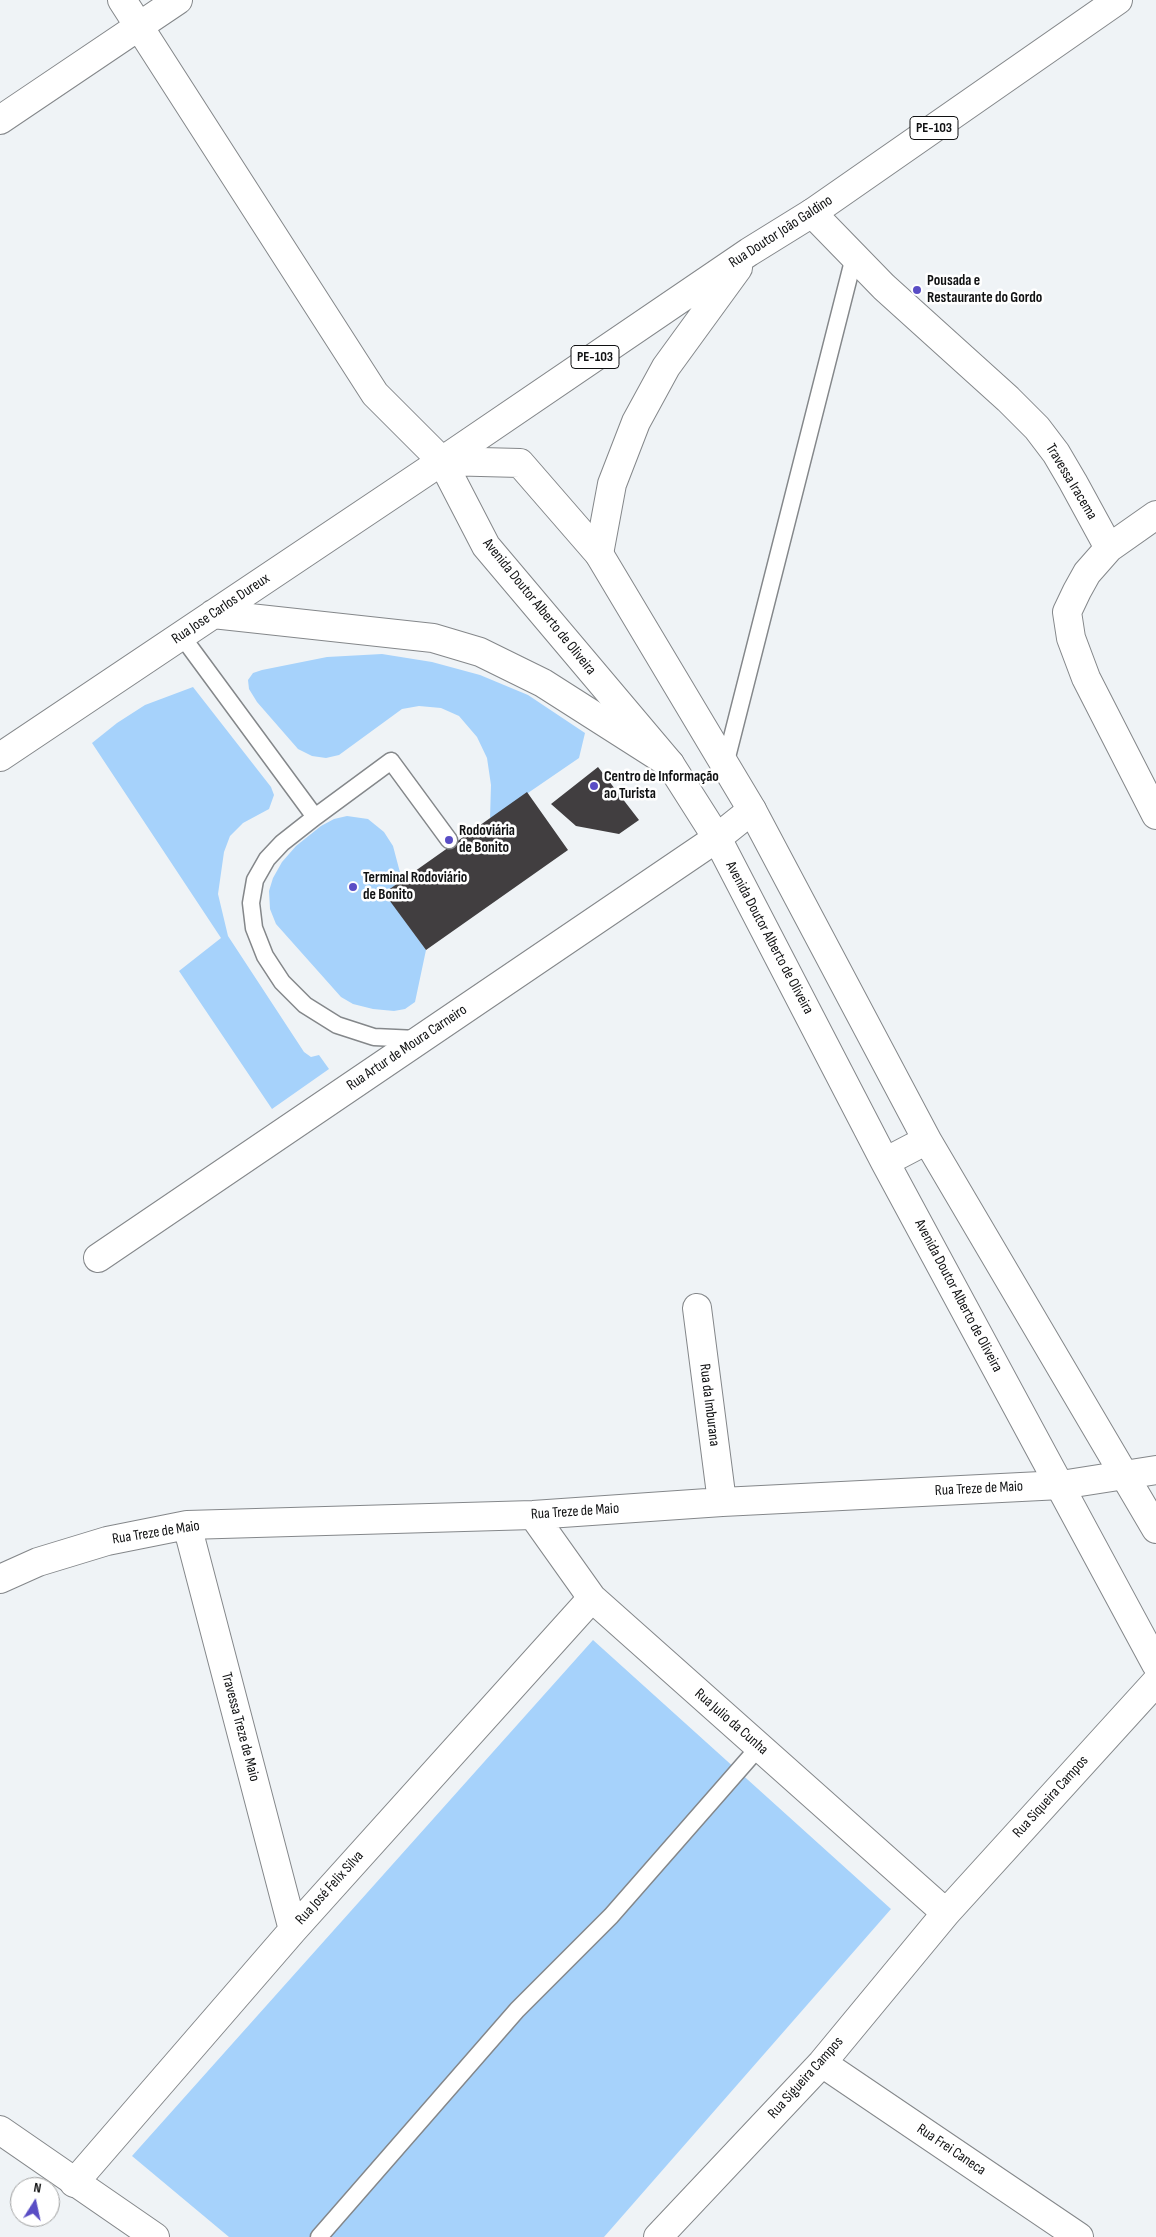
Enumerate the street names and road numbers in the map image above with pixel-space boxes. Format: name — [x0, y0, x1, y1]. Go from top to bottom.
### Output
road number: PE-103 — [910, 116, 958, 140]
street label: Rua Doutor João Galdino — [726, 192, 836, 272]
road number: PE-103 — [571, 346, 619, 368]
street label: Travessa Iracema — [1041, 441, 1101, 523]
street label: Avenida Doutor Alberto de Oliveira — [478, 535, 600, 679]
street label: Rua Jose Carlos Dureux — [169, 570, 273, 648]
street label: Avenida Doutor Alberto de Oliveira — [721, 859, 817, 1017]
street label: Rua Artur de Moura Carneiro — [344, 1001, 470, 1095]
street label: Avenida Doutor Alberto de Oliveira — [910, 1217, 1006, 1375]
street label: Rua da Imburana — [695, 1363, 723, 1447]
street label: Rua Treze de Maio — [934, 1478, 1024, 1500]
street label: Rua Treze de Maio — [530, 1500, 620, 1524]
street label: Rua Treze de Maio — [111, 1517, 201, 1549]
street label: Travessa Treze de Maio — [217, 1670, 263, 1784]
street label: Rua Julio da Cunha — [690, 1685, 772, 1759]
street label: Rua Siqueira Campos — [1009, 1752, 1093, 1842]
street label: Rua José Felix Silva — [292, 1847, 368, 1929]
street label: Rua Sigueira Campos — [764, 2033, 848, 2123]
street label: Rua Frei Caneca — [913, 2120, 989, 2180]

